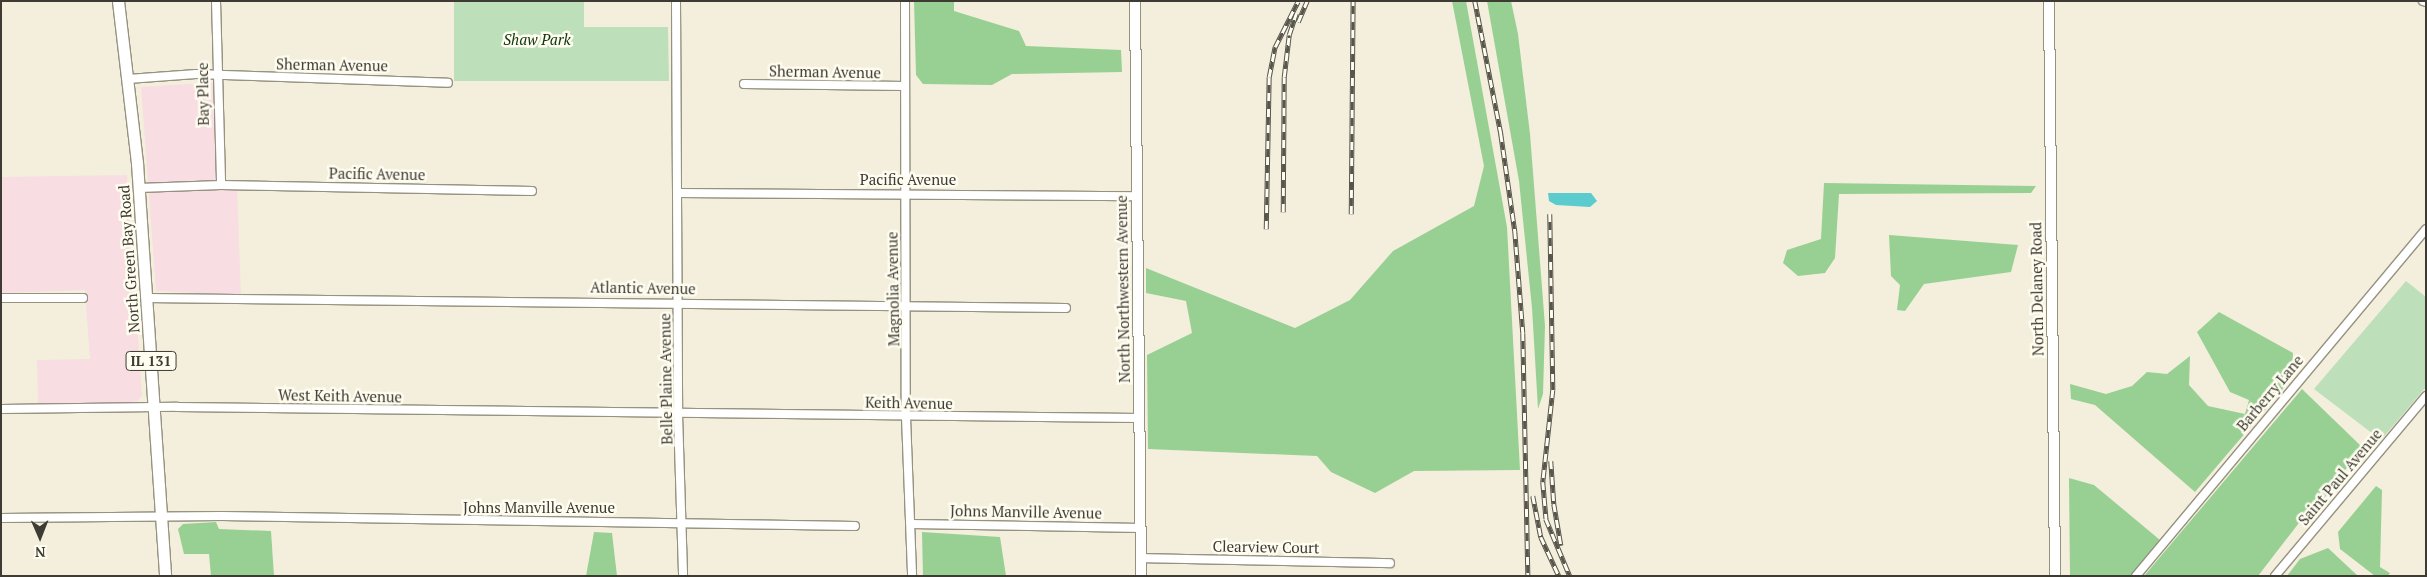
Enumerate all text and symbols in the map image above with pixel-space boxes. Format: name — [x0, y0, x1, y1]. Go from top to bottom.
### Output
park label: Shaw Park — [503, 31, 571, 49]
street label: Sherman Avenue — [276, 55, 388, 75]
street label: Bay Place — [193, 62, 213, 126]
street label: Sherman Avenue — [769, 62, 881, 82]
street label: Pacific Avenue — [328, 164, 426, 184]
street label: Pacific Avenue — [860, 171, 956, 189]
street label: North Green Bay Road — [115, 184, 143, 334]
street label: North Northwestern Avenue — [1112, 195, 1134, 383]
street label: North Delaney Road — [2027, 222, 2047, 356]
street label: Magnolia Avenue — [883, 231, 903, 347]
street label: Atlantic Avenue — [590, 278, 696, 298]
street label: Belle Plaine Avenue — [656, 313, 676, 445]
road number: IL 131 — [125, 350, 177, 372]
street label: Barberry Lane — [2233, 351, 2307, 435]
street label: West Keith Avenue — [278, 386, 402, 406]
street label: Keith Avenue — [865, 393, 953, 413]
street label: Saint Paul Avenue — [2294, 425, 2386, 529]
street label: Johns Manville Avenue — [463, 499, 615, 517]
street label: Johns Manville Avenue — [950, 502, 1102, 522]
north arrow — [15, 512, 65, 562]
street label: Clearview Court — [1212, 537, 1320, 557]
text: N — [35, 543, 46, 562]

